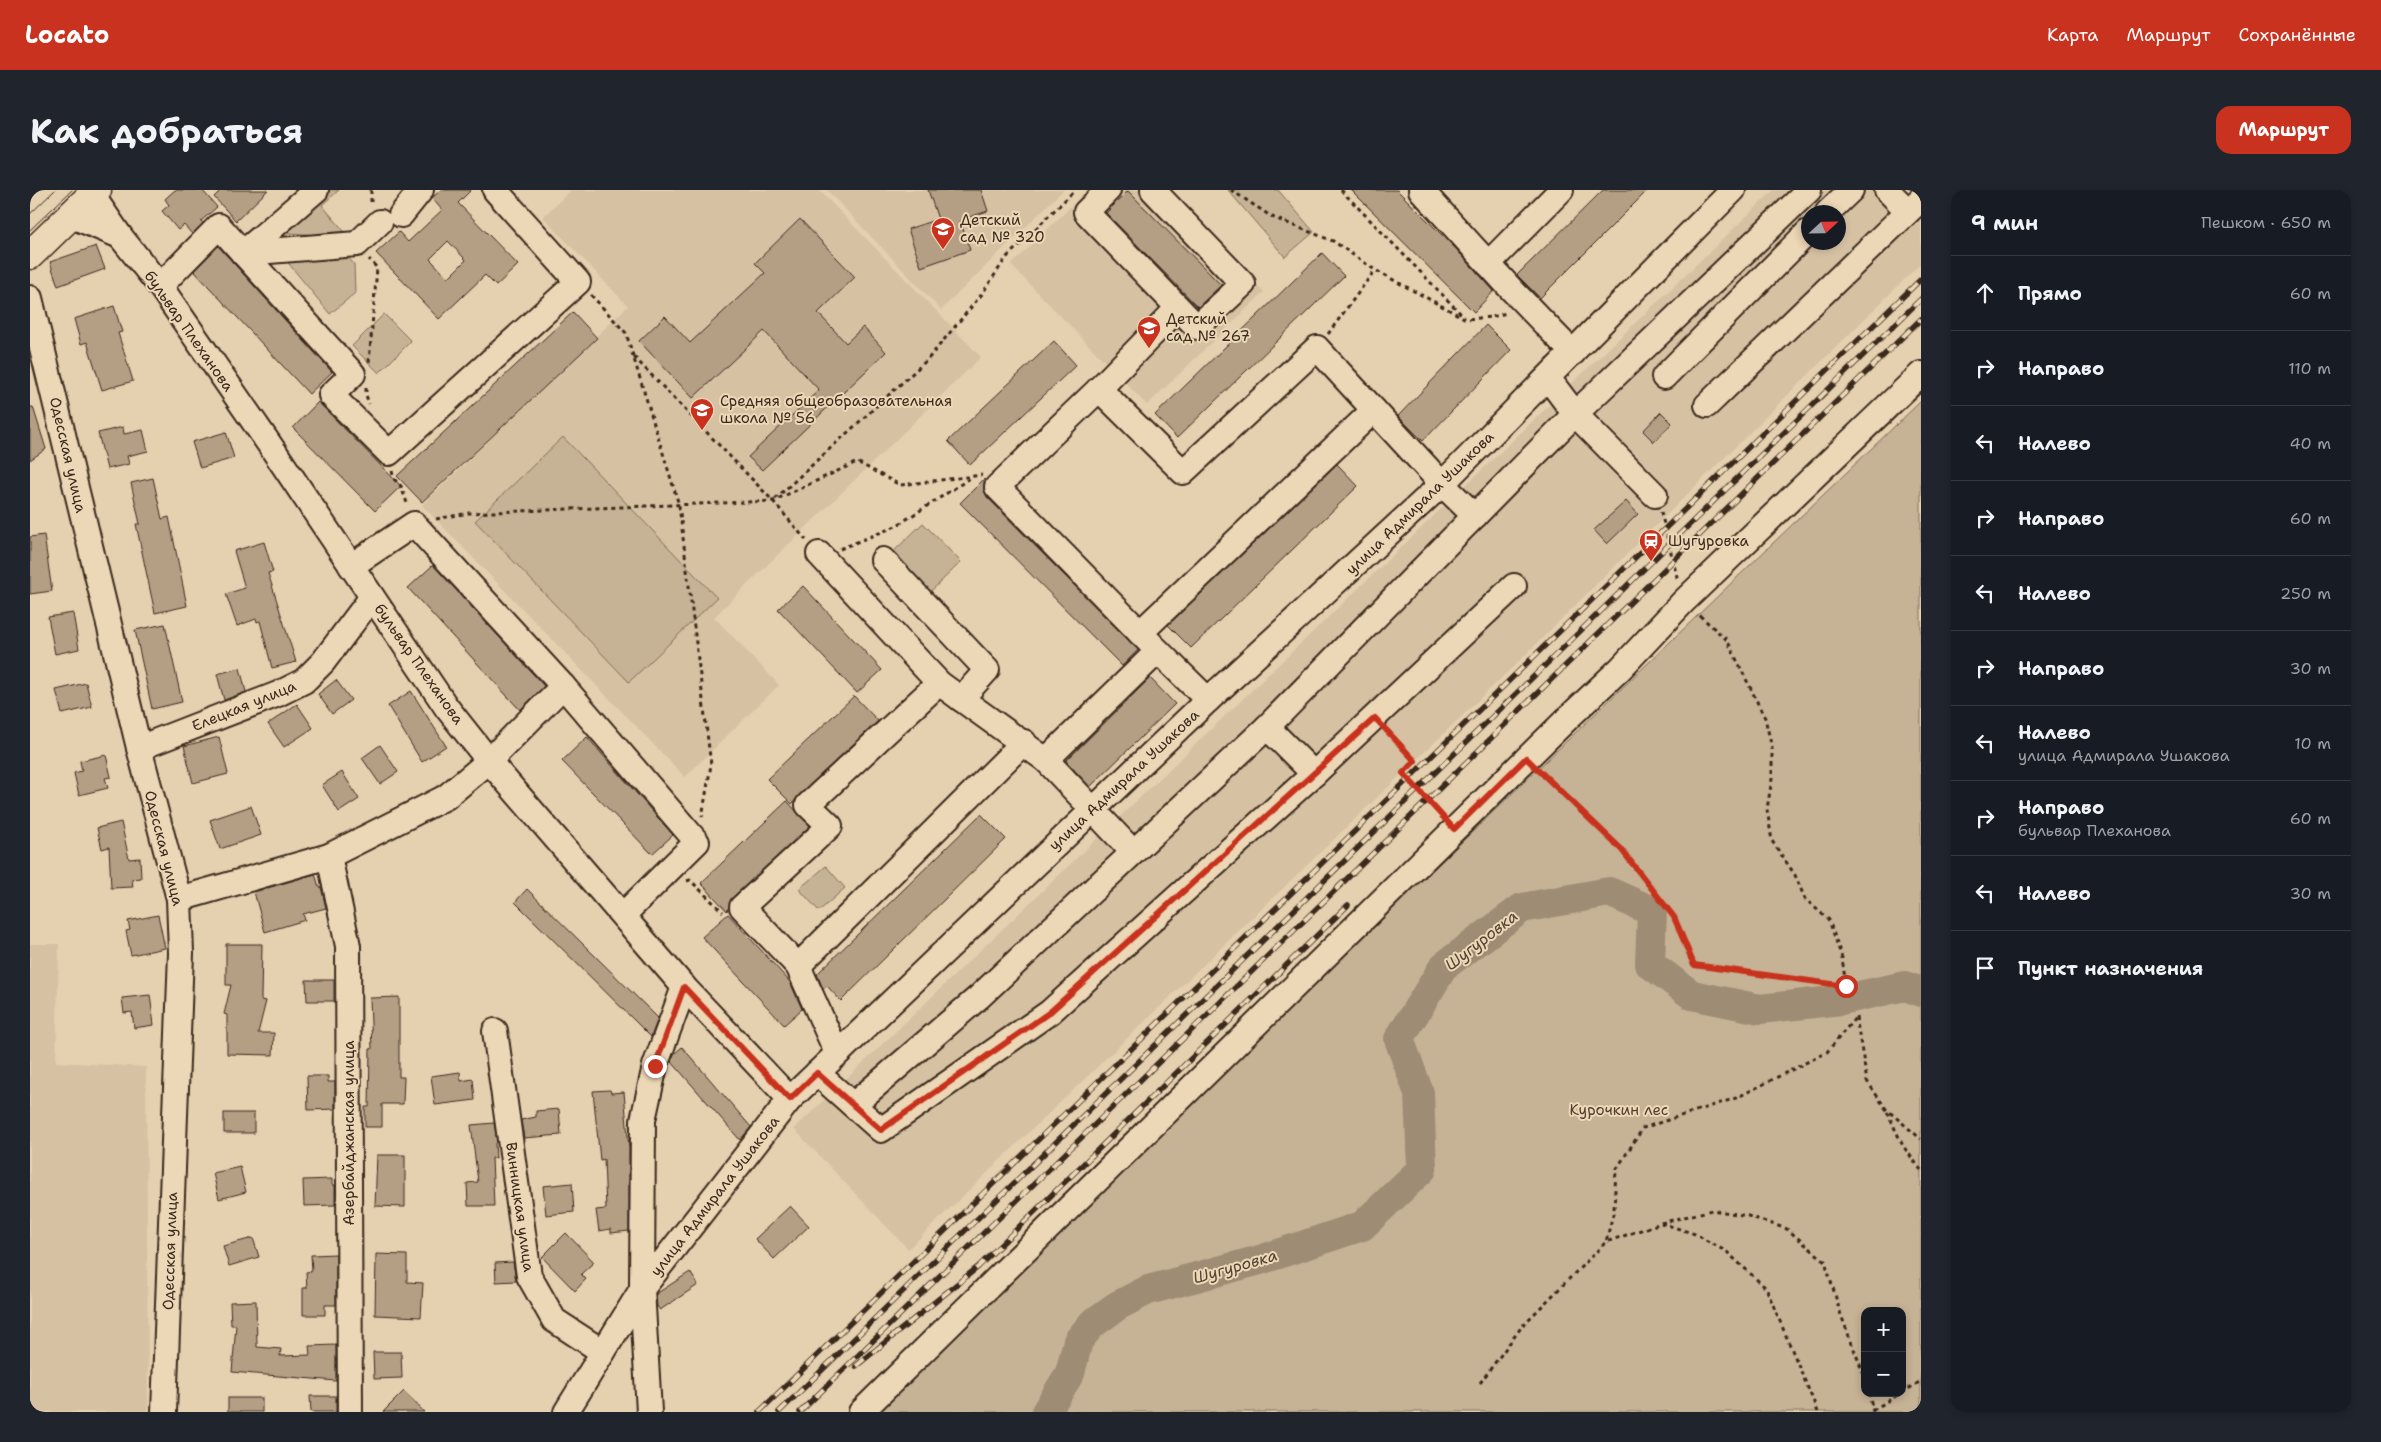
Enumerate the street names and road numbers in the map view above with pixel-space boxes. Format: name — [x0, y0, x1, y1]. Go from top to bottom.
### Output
street label: бульвар Плеханова — [140, 267, 239, 396]
street label: Одесская улица — [45, 395, 91, 515]
street label: улица Адмирала Ушакова — [1342, 426, 1499, 579]
street label: бульвар Плеханова — [370, 600, 469, 729]
street label: Елецкая улица — [189, 676, 300, 736]
street label: улица Адмирала Ушакова — [1045, 705, 1204, 855]
street label: Одесская улица — [140, 788, 188, 908]
street label: Азербайджанская улица — [339, 1040, 359, 1226]
street label: улица Адмирала Ушакова — [646, 1111, 784, 1280]
street label: Винницкая улица — [501, 1141, 539, 1274]
street label: Одесская улица — [158, 1191, 182, 1310]

